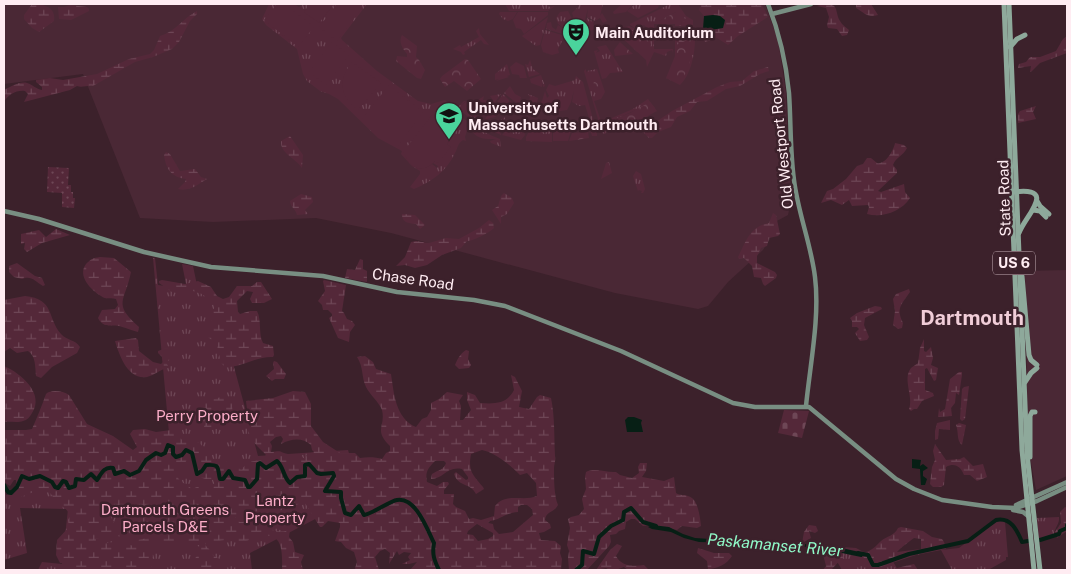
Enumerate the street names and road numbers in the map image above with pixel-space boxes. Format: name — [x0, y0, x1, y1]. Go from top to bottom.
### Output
street label: Old Westport Road — [766, 78, 796, 210]
street label: State Road — [994, 159, 1014, 237]
road number: US 6 — [993, 252, 1035, 274]
street label: Chase Road — [371, 265, 455, 293]

